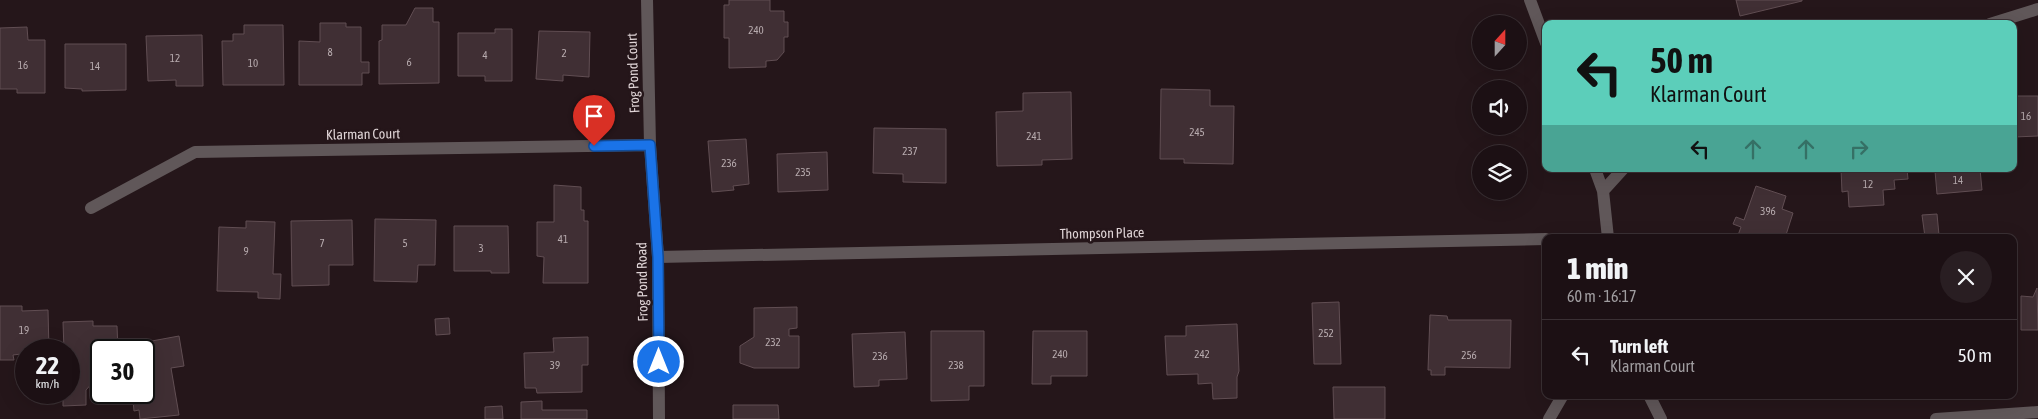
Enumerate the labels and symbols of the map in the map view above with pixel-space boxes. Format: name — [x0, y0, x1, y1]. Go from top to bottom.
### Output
north arrow — [1472, 15, 1528, 70]
house number: 240 — [748, 24, 764, 36]
street label: Frog Pond Court — [624, 33, 642, 113]
house number: 8 — [327, 46, 333, 58]
house number: 2 — [561, 47, 567, 59]
house number: 4 — [482, 49, 488, 61]
house number: 12 — [170, 52, 180, 64]
house number: 6 — [406, 56, 412, 68]
house number: 10 — [248, 57, 258, 69]
house number: 16 — [18, 59, 28, 71]
house number: 14 — [90, 60, 100, 72]
pin — [573, 95, 615, 146]
house number: 16 — [2021, 110, 2031, 122]
street label: Klarman Court — [326, 125, 400, 143]
house number: 245 — [1189, 126, 1205, 138]
house number: 241 — [1026, 130, 1042, 142]
house number: 237 — [902, 145, 918, 157]
house number: 236 — [721, 157, 737, 169]
house number: 235 — [795, 166, 811, 178]
house number: 14 — [1953, 174, 1963, 186]
house number: 12 — [1863, 178, 1873, 190]
house number: 396 — [1760, 205, 1776, 217]
street label: Thompson Place — [1059, 224, 1145, 242]
house number: 41 — [558, 233, 568, 245]
house number: 7 — [319, 237, 325, 249]
house number: 5 — [402, 237, 408, 249]
house number: 3 — [478, 242, 484, 254]
street label: Frog Pond Road — [633, 242, 651, 322]
house number: 9 — [243, 245, 249, 257]
house number: 19 — [19, 324, 29, 336]
house number: 252 — [1318, 327, 1334, 339]
position arrow — [632, 335, 684, 387]
house number: 232 — [765, 336, 781, 348]
speed limit sign: 30 — [90, 339, 155, 404]
house number: 240 — [1052, 348, 1068, 360]
house number: 242 — [1194, 348, 1210, 360]
house number: 256 — [1461, 349, 1477, 361]
house number: 236 — [872, 350, 888, 362]
house number: 39 — [550, 359, 560, 371]
house number: 238 — [948, 359, 964, 371]

